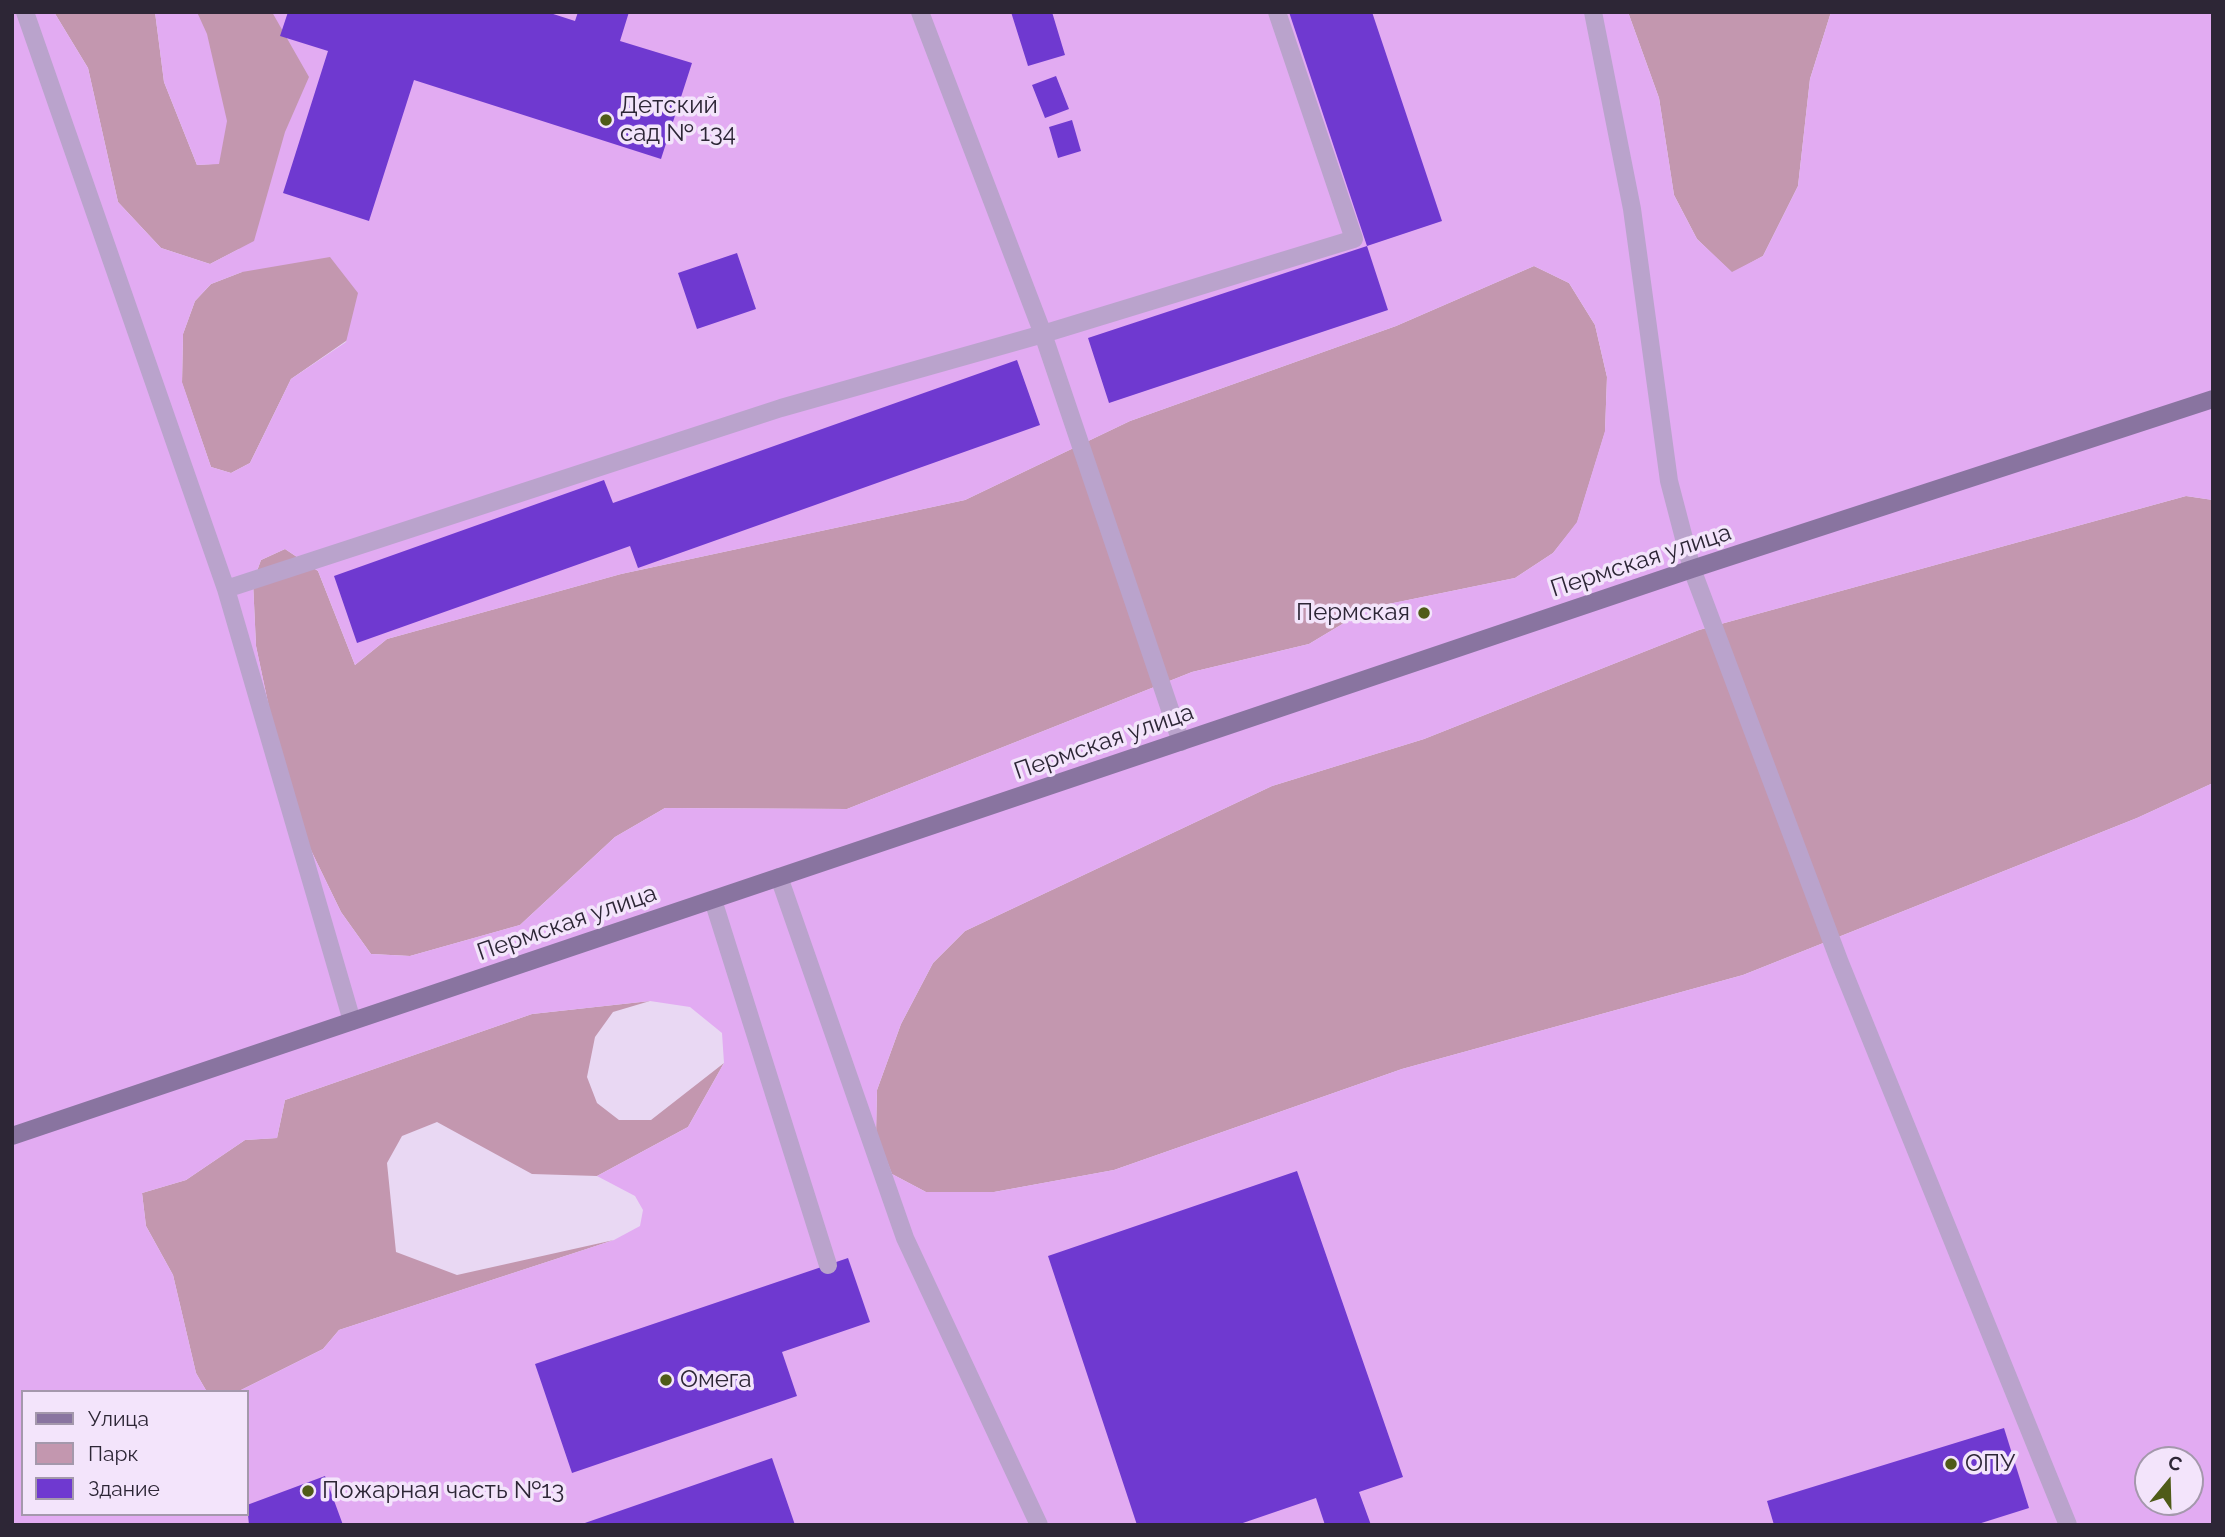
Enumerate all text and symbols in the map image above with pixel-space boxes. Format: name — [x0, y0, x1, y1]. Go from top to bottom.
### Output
place label: Детский сад № 134 — [620, 92, 736, 148]
marker: Детский сад № 134 — [598, 112, 614, 128]
street label: Пермская улица — [1547, 518, 1735, 604]
place label: Пермская — [1296, 599, 1410, 627]
marker: Пермская — [1416, 605, 1432, 621]
street label: Пермская улица — [1010, 698, 1198, 786]
street label: Пермская улица — [473, 879, 661, 967]
place label: Омега — [680, 1366, 752, 1394]
marker: Омега — [658, 1372, 674, 1388]
legend — [21, 1390, 248, 1516]
text: Улица — [88, 1406, 149, 1431]
text: Парк — [88, 1441, 138, 1466]
north arrow — [2134, 1446, 2204, 1516]
place label: ОПУ — [1965, 1450, 2015, 1478]
text: С — [2165, 1451, 2185, 1476]
marker: ОПУ — [1943, 1456, 1959, 1472]
text: Здание — [88, 1476, 160, 1501]
place label: Пожарная часть №13 — [322, 1477, 564, 1505]
marker: Пожарная часть №13 — [300, 1483, 316, 1499]

